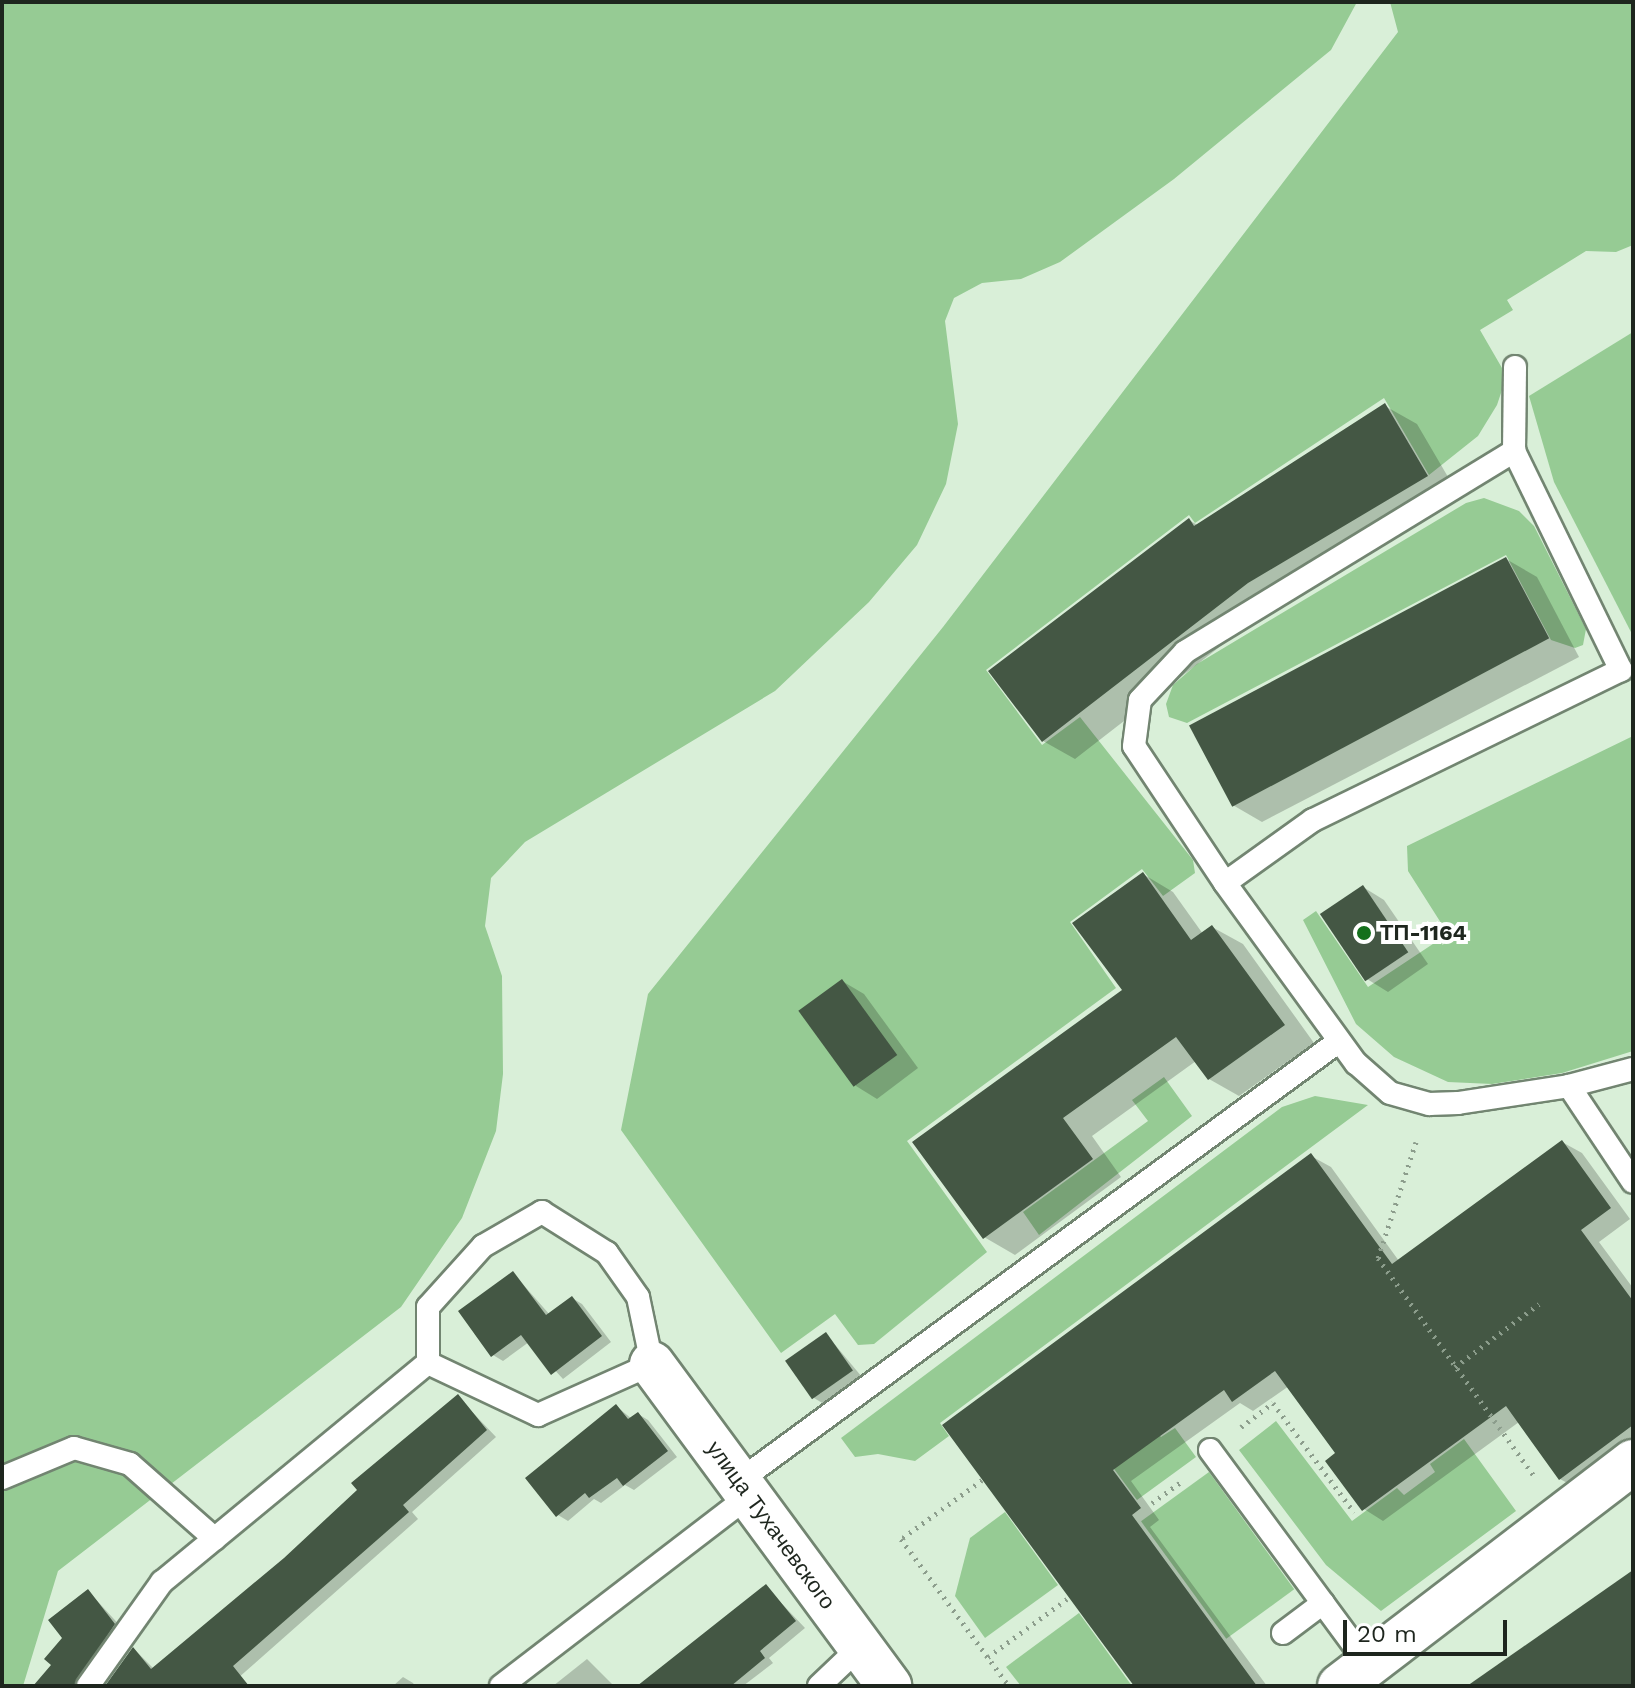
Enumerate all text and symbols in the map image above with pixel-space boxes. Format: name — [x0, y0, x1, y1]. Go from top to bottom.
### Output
place label: ТП-1164 — [1380, 920, 1467, 946]
marker: ТП-1164 — [1355, 924, 1373, 942]
street label: улица Тухачевского — [701, 1436, 841, 1614]
scale bar — [1347, 1604, 1511, 1654]
text: 20 m — [1357, 1620, 1417, 1648]

